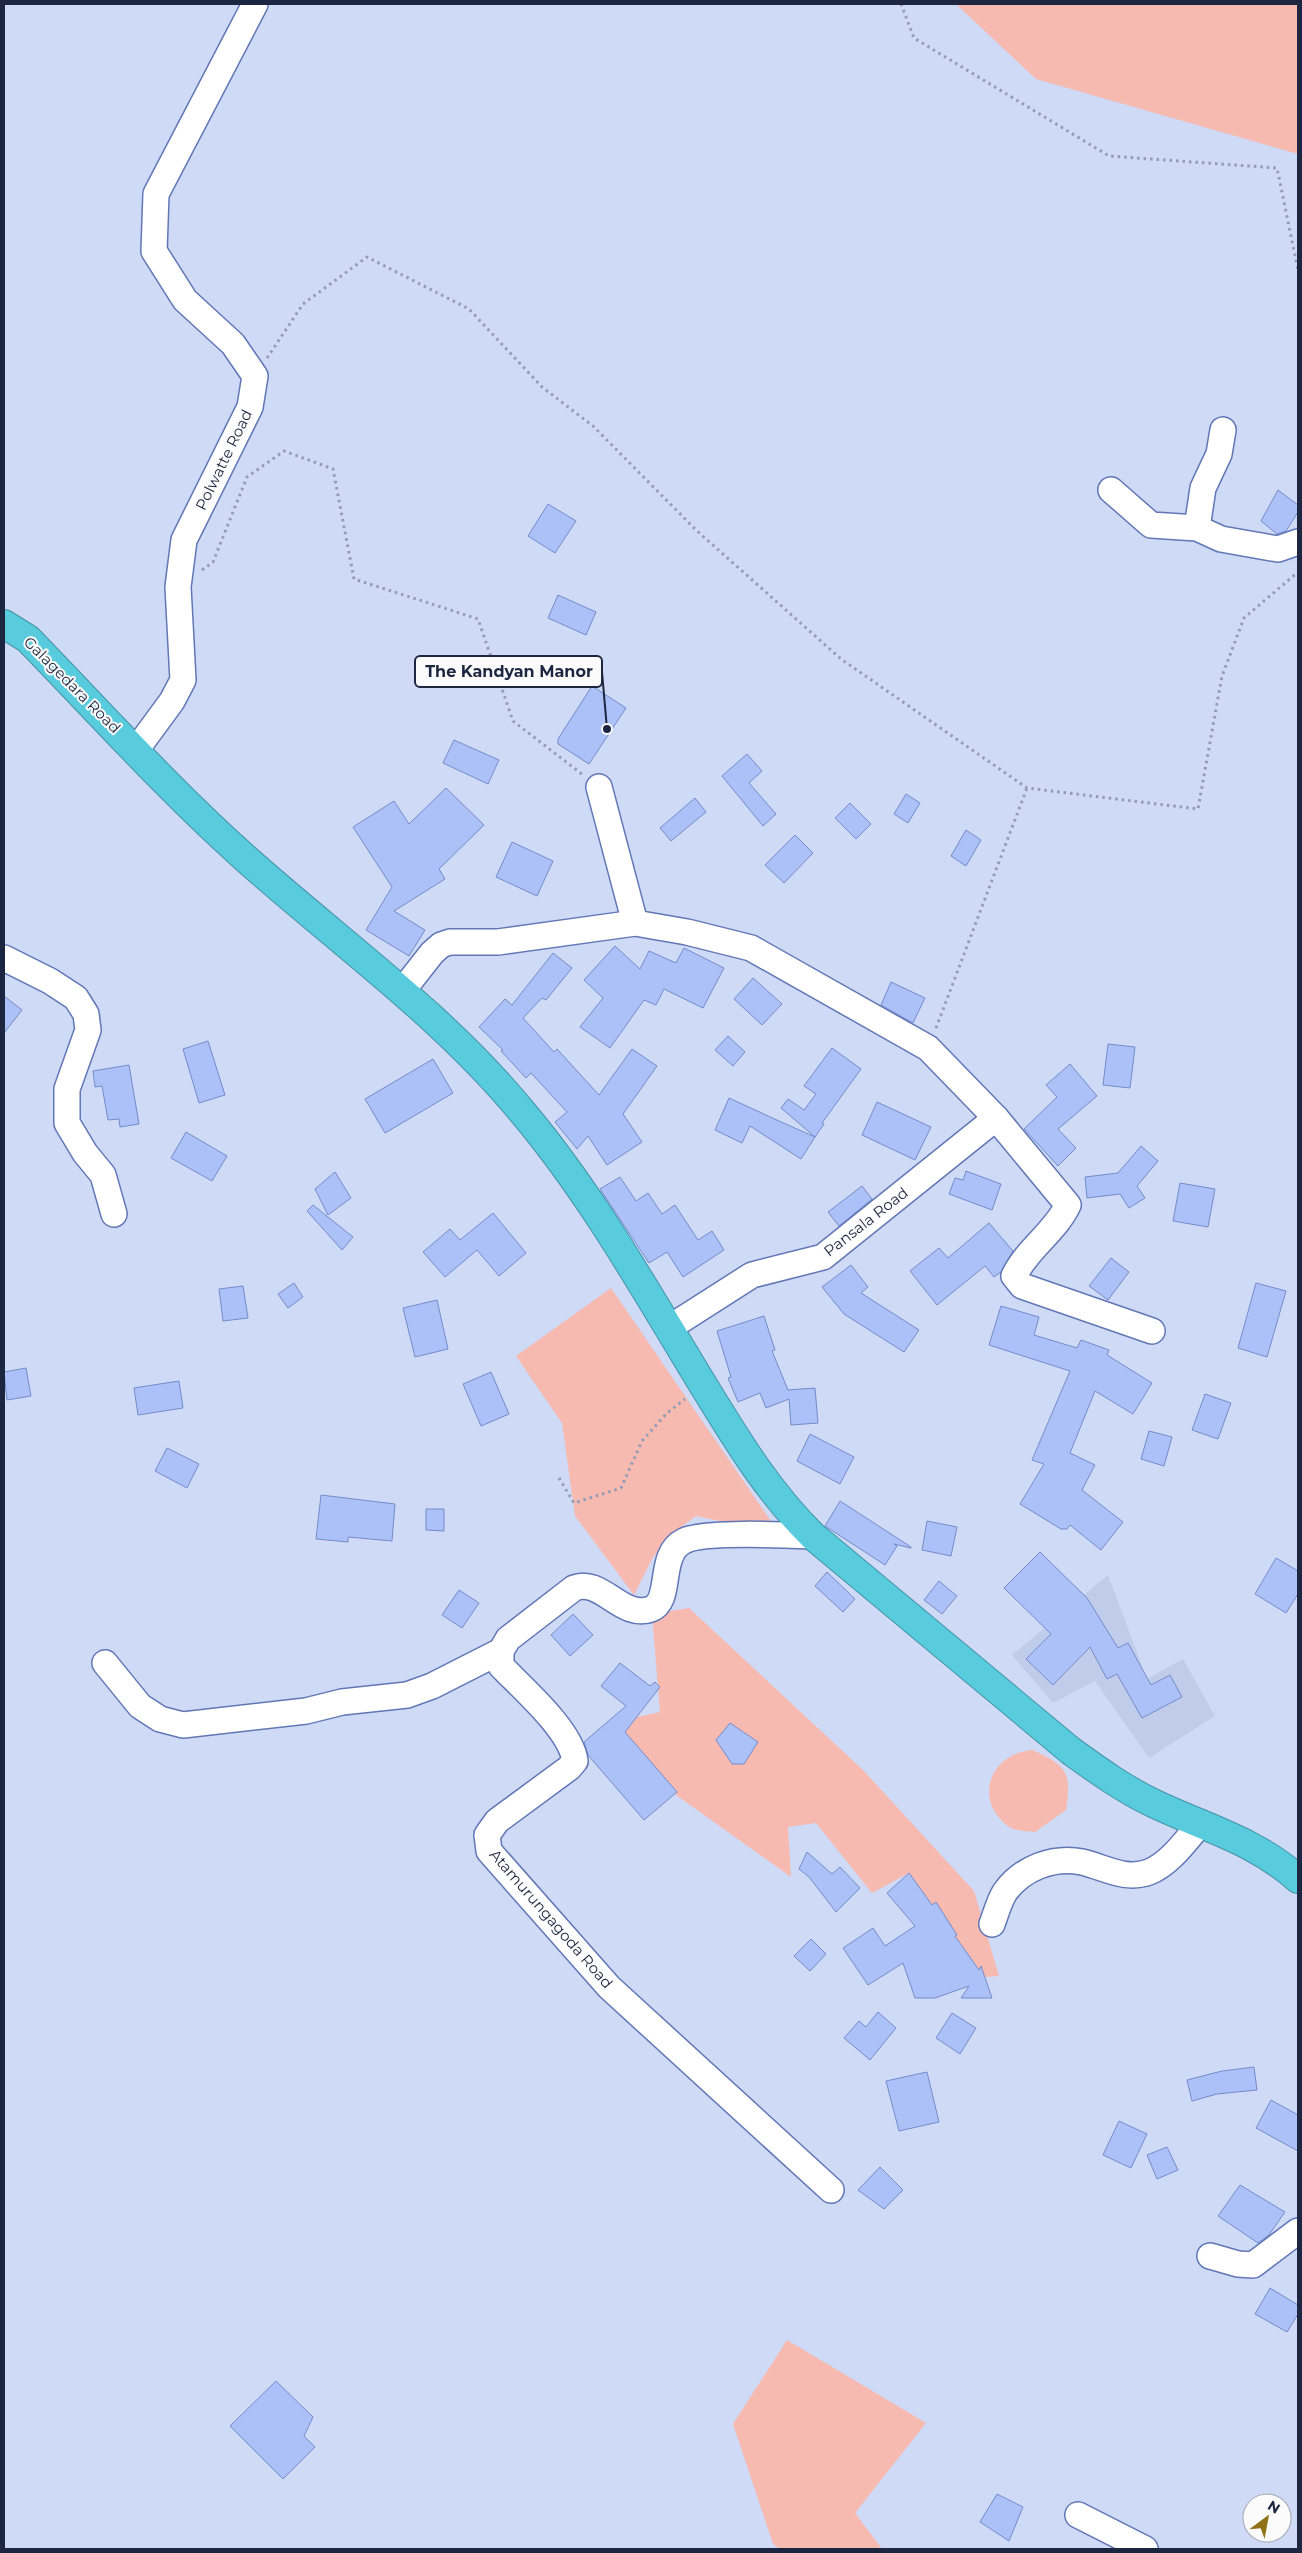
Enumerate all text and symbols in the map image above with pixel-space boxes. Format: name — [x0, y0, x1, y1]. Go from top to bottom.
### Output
street label: Polwatte Road — [191, 406, 256, 513]
street label: Galagedara Road — [20, 632, 125, 737]
callout: The Kandyan Manor — [415, 656, 602, 687]
text: The Kandyan Manor — [425, 662, 593, 681]
street label: Pansala Road — [820, 1183, 912, 1260]
street label: Atamurungagoda Road — [486, 1845, 617, 1992]
north arrow — [1242, 2493, 1292, 2543]
text: N — [1264, 2496, 1283, 2518]

